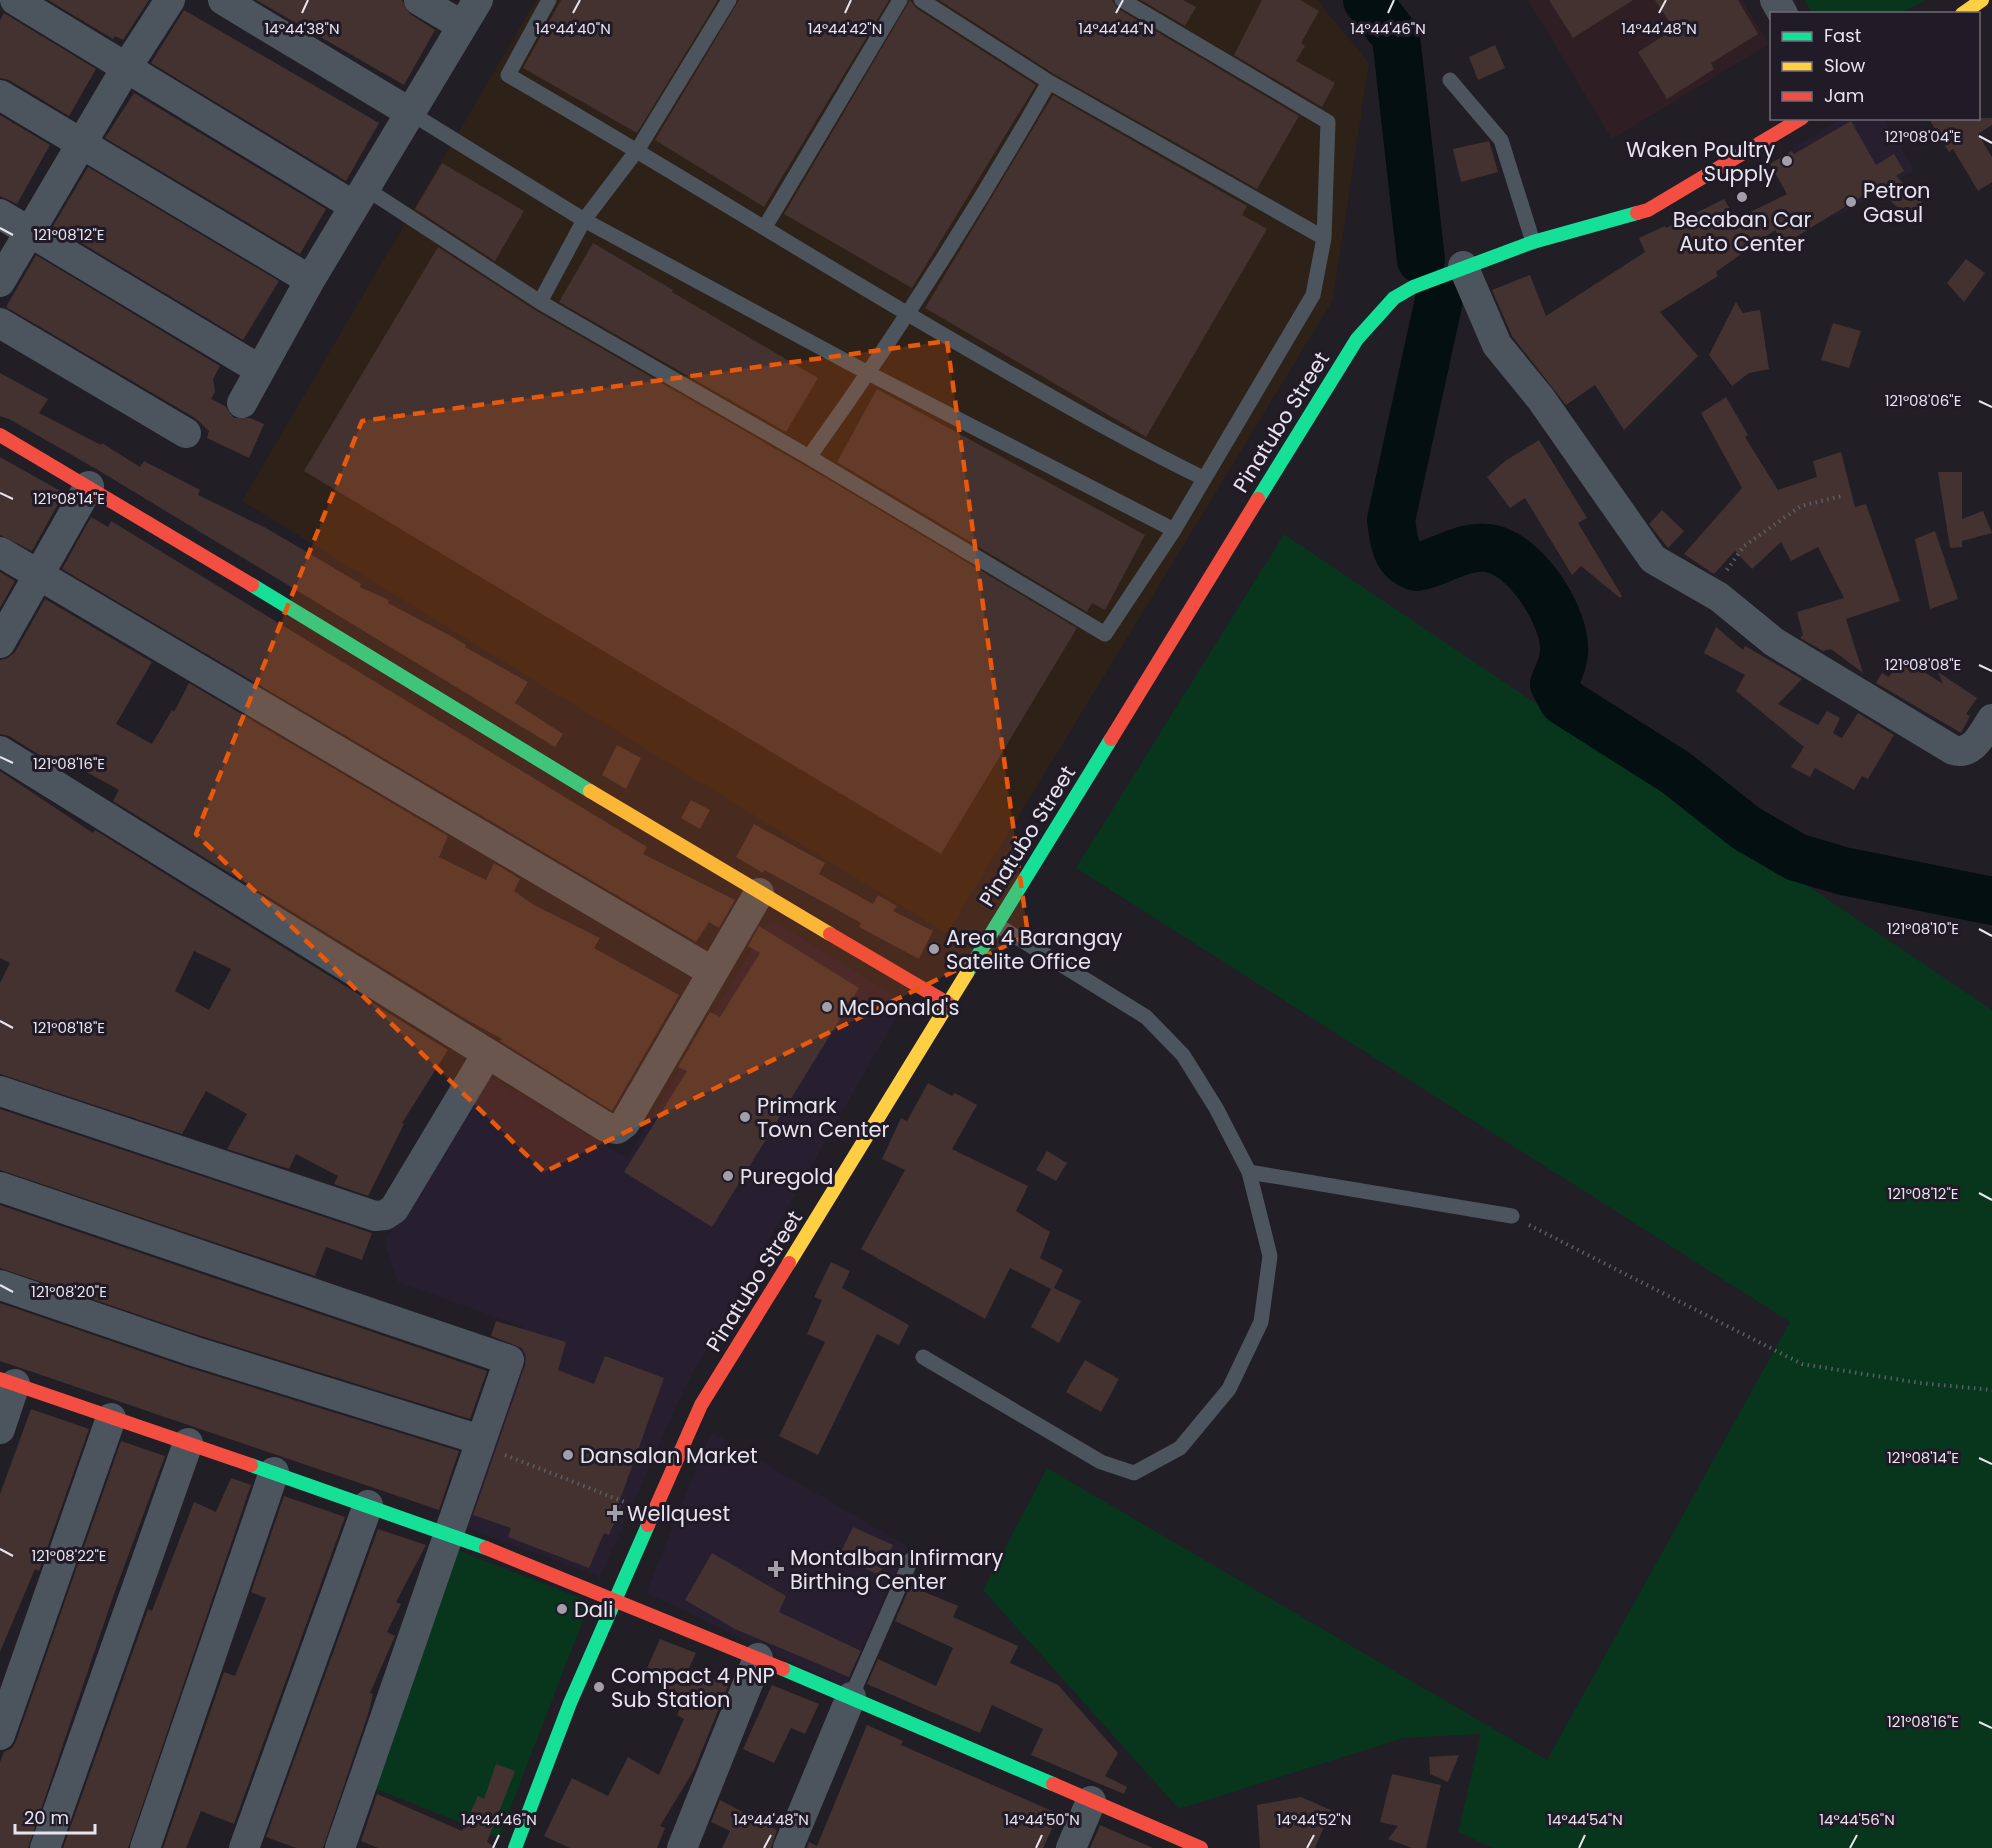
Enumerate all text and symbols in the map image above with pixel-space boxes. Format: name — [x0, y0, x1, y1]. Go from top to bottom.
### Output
legend — [1770, 12, 1980, 120]
text: 14°44'38"N — [265, 18, 339, 39]
text: 14°44'40"N — [535, 18, 611, 39]
text: 14°44'42"N — [808, 18, 882, 39]
text: 14°44'44"N — [1078, 18, 1154, 39]
text: 14°44'46"N — [1350, 18, 1426, 39]
text: 14°44'48"N — [1621, 18, 1697, 39]
text: Fast — [1824, 23, 1861, 48]
text: Slow — [1824, 53, 1866, 78]
text: Jam — [1824, 83, 1864, 108]
text: 121°08'04"E — [1885, 126, 1961, 147]
place label: Waken Poultry Supply — [1626, 135, 1775, 188]
marker: Waken Poultry Supply — [1780, 154, 1794, 168]
place label: Petron Gasul — [1863, 176, 1931, 229]
marker: Becaban Car Auto Center — [1735, 190, 1749, 204]
marker: Petron Gasul — [1844, 195, 1858, 209]
place label: Becaban Car Auto Center — [1673, 205, 1811, 258]
text: 121°08'12"E — [33, 224, 105, 245]
street label: Pinatubo Street — [1226, 346, 1336, 498]
text: 121°08'06"E — [1885, 390, 1961, 411]
text: 121°08'14"E — [33, 488, 105, 509]
text: 121°08'08"E — [1885, 654, 1961, 675]
text: 121°08'16"E — [33, 753, 105, 774]
street label: Pinatubo Street — [972, 760, 1082, 912]
text: 121°08'10"E — [1887, 918, 1959, 939]
place label: Area 4 Barangay Satelite Office — [946, 923, 1123, 976]
marker: Area 4 Barangay Satelite Office — [927, 942, 941, 956]
place label: McDonald's — [839, 993, 959, 1022]
marker: McDonald's — [820, 1000, 834, 1014]
text: 121°08'18"E — [33, 1017, 105, 1038]
place label: Primark Town Center — [757, 1091, 889, 1144]
marker: Primark Town Center — [738, 1110, 752, 1124]
place label: Puregold — [740, 1162, 833, 1191]
marker: Puregold — [721, 1169, 735, 1183]
text: 121°08'12"E — [1887, 1183, 1959, 1204]
street label: Pinatubo Street — [699, 1205, 809, 1357]
text: 121°08'20"E — [31, 1281, 107, 1302]
place label: Dansalan Market — [580, 1441, 758, 1470]
text: 121°08'14"E — [1887, 1447, 1959, 1468]
marker: Dansalan Market — [561, 1448, 575, 1462]
place label: Wellquest — [627, 1499, 730, 1528]
marker: Wellquest — [608, 1506, 622, 1520]
place label: Montalban Infirmary Birthing Center — [790, 1543, 1004, 1596]
text: 121°08'22"E — [32, 1545, 106, 1566]
marker: Montalban Infirmary Birthing Center — [767, 1560, 785, 1578]
place label: Dali — [574, 1595, 613, 1624]
marker: Dali — [555, 1602, 569, 1616]
place label: Compact 4 PNP Sub Station — [611, 1661, 775, 1714]
marker: Compact 4 PNP Sub Station — [592, 1680, 606, 1694]
text: 121°08'16"E — [1887, 1711, 1959, 1732]
scale bar — [15, 1797, 94, 1835]
text: 20 m — [24, 1805, 69, 1830]
text: 14°44'46"N — [461, 1809, 537, 1830]
text: 14°44'48"N — [733, 1809, 809, 1830]
text: 14°44'50"N — [1004, 1809, 1080, 1830]
text: 14°44'52"N — [1277, 1809, 1351, 1830]
text: 14°44'54"N — [1547, 1809, 1623, 1830]
text: 14°44'56"N — [1819, 1809, 1895, 1830]

